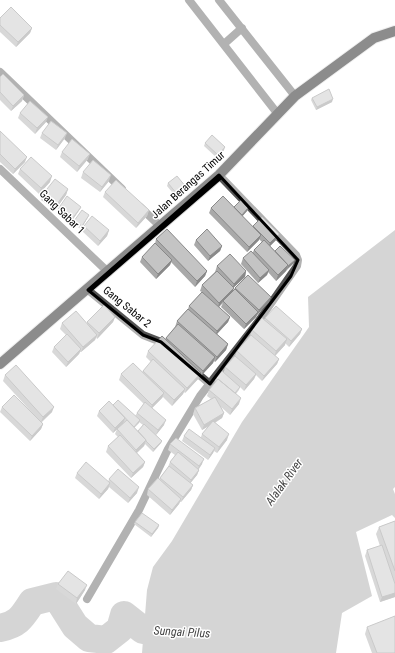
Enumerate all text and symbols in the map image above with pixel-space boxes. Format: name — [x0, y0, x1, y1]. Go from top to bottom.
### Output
street label: Jalan Berangas Timur — [149, 148, 228, 221]
street label: Gang Sabar 1 — [37, 187, 87, 237]
street label: Gang Sabar 2 — [100, 284, 154, 330]
water label: Alalak River — [262, 456, 306, 509]
water label: Sungai Pilus — [153, 624, 211, 640]

